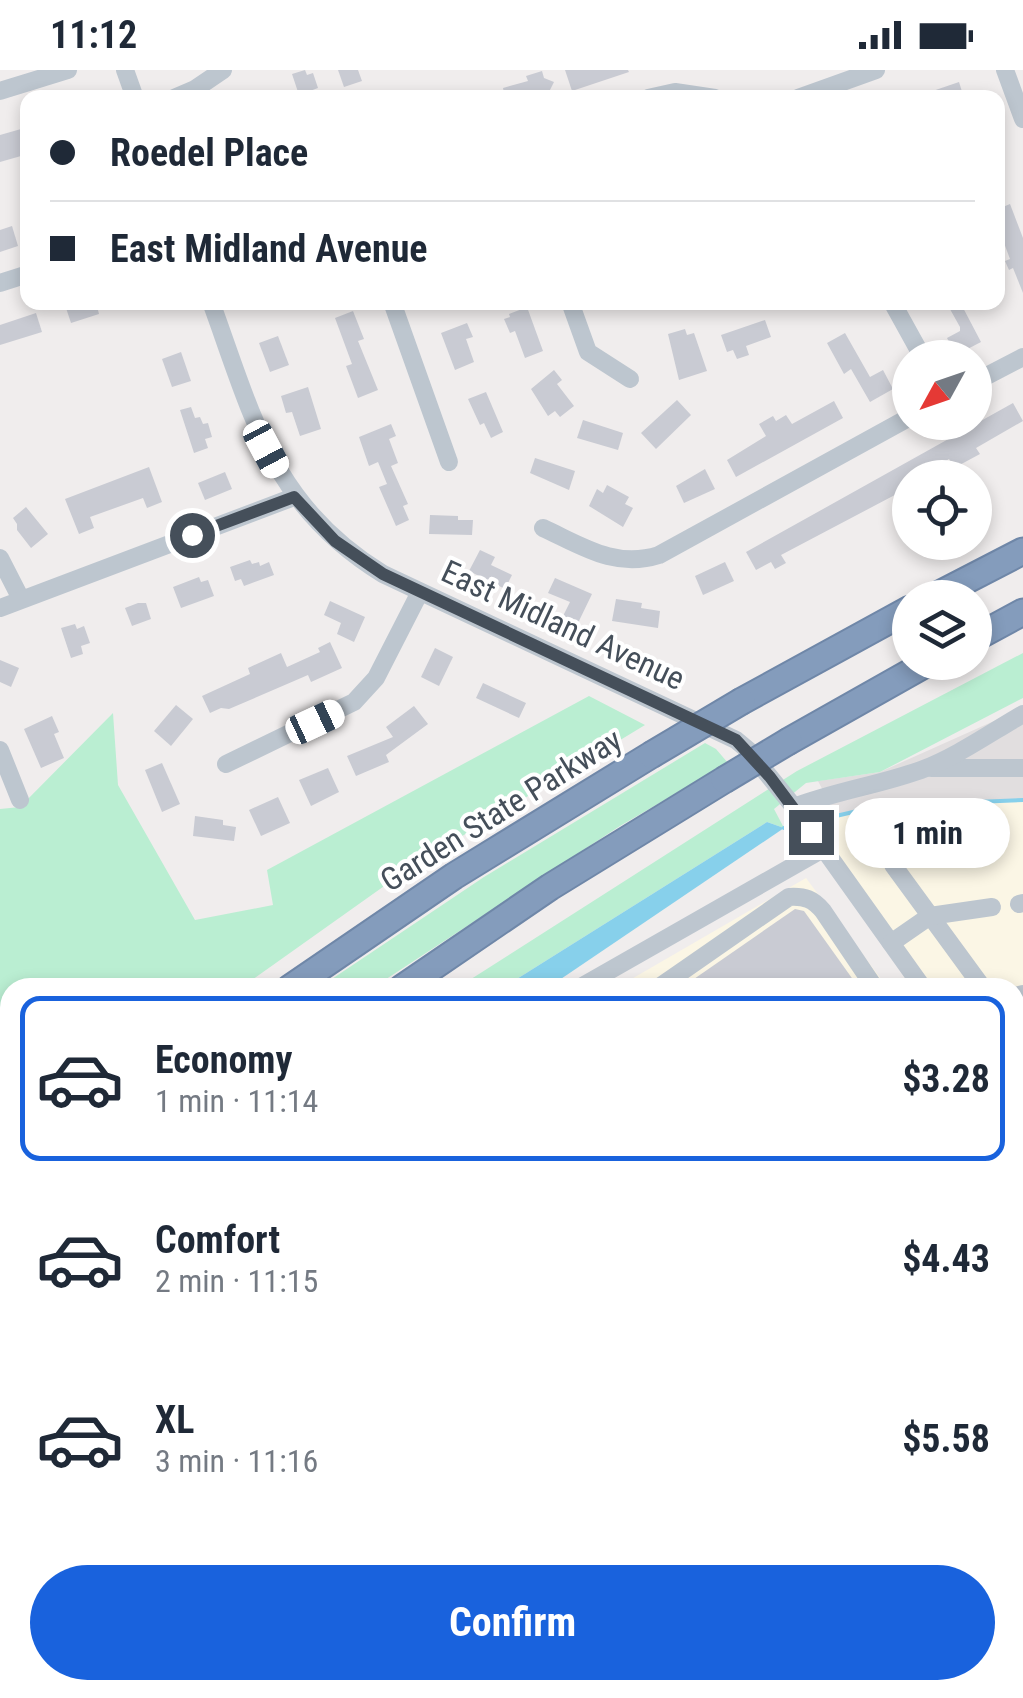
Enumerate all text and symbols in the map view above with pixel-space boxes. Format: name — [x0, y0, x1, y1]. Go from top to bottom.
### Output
text: 11:12 — [50, 13, 137, 57]
text: Roedel Place — [110, 131, 308, 175]
text: East Midland Avenue — [110, 227, 428, 271]
north arrow — [892, 340, 992, 440]
map controls — [892, 340, 992, 680]
car — [239, 415, 293, 483]
button: locate — [892, 460, 992, 560]
route start — [170, 513, 215, 558]
street label: East Midland Avenue — [436, 552, 690, 698]
button: layers — [892, 580, 992, 680]
car — [281, 696, 349, 748]
street label: Garden State Parkway — [374, 721, 628, 899]
callout: 1 min — [846, 797, 1011, 867]
route end — [789, 810, 834, 855]
text: 1 min — [892, 814, 963, 852]
icon: car — [35, 1034, 125, 1124]
text: Economy — [155, 1038, 292, 1082]
text: $3.28 — [902, 1057, 990, 1101]
text: 1 min · 11:14 — [155, 1082, 318, 1120]
icon: car — [35, 1214, 125, 1304]
text: Comfort — [155, 1218, 280, 1262]
text: $4.43 — [902, 1237, 990, 1281]
text: 2 min · 11:15 — [155, 1262, 318, 1300]
icon: car — [35, 1394, 125, 1484]
text: XL — [155, 1398, 194, 1442]
text: $5.58 — [902, 1417, 990, 1461]
text: 3 min · 11:16 — [155, 1442, 318, 1480]
button: Confirm — [30, 1565, 995, 1680]

